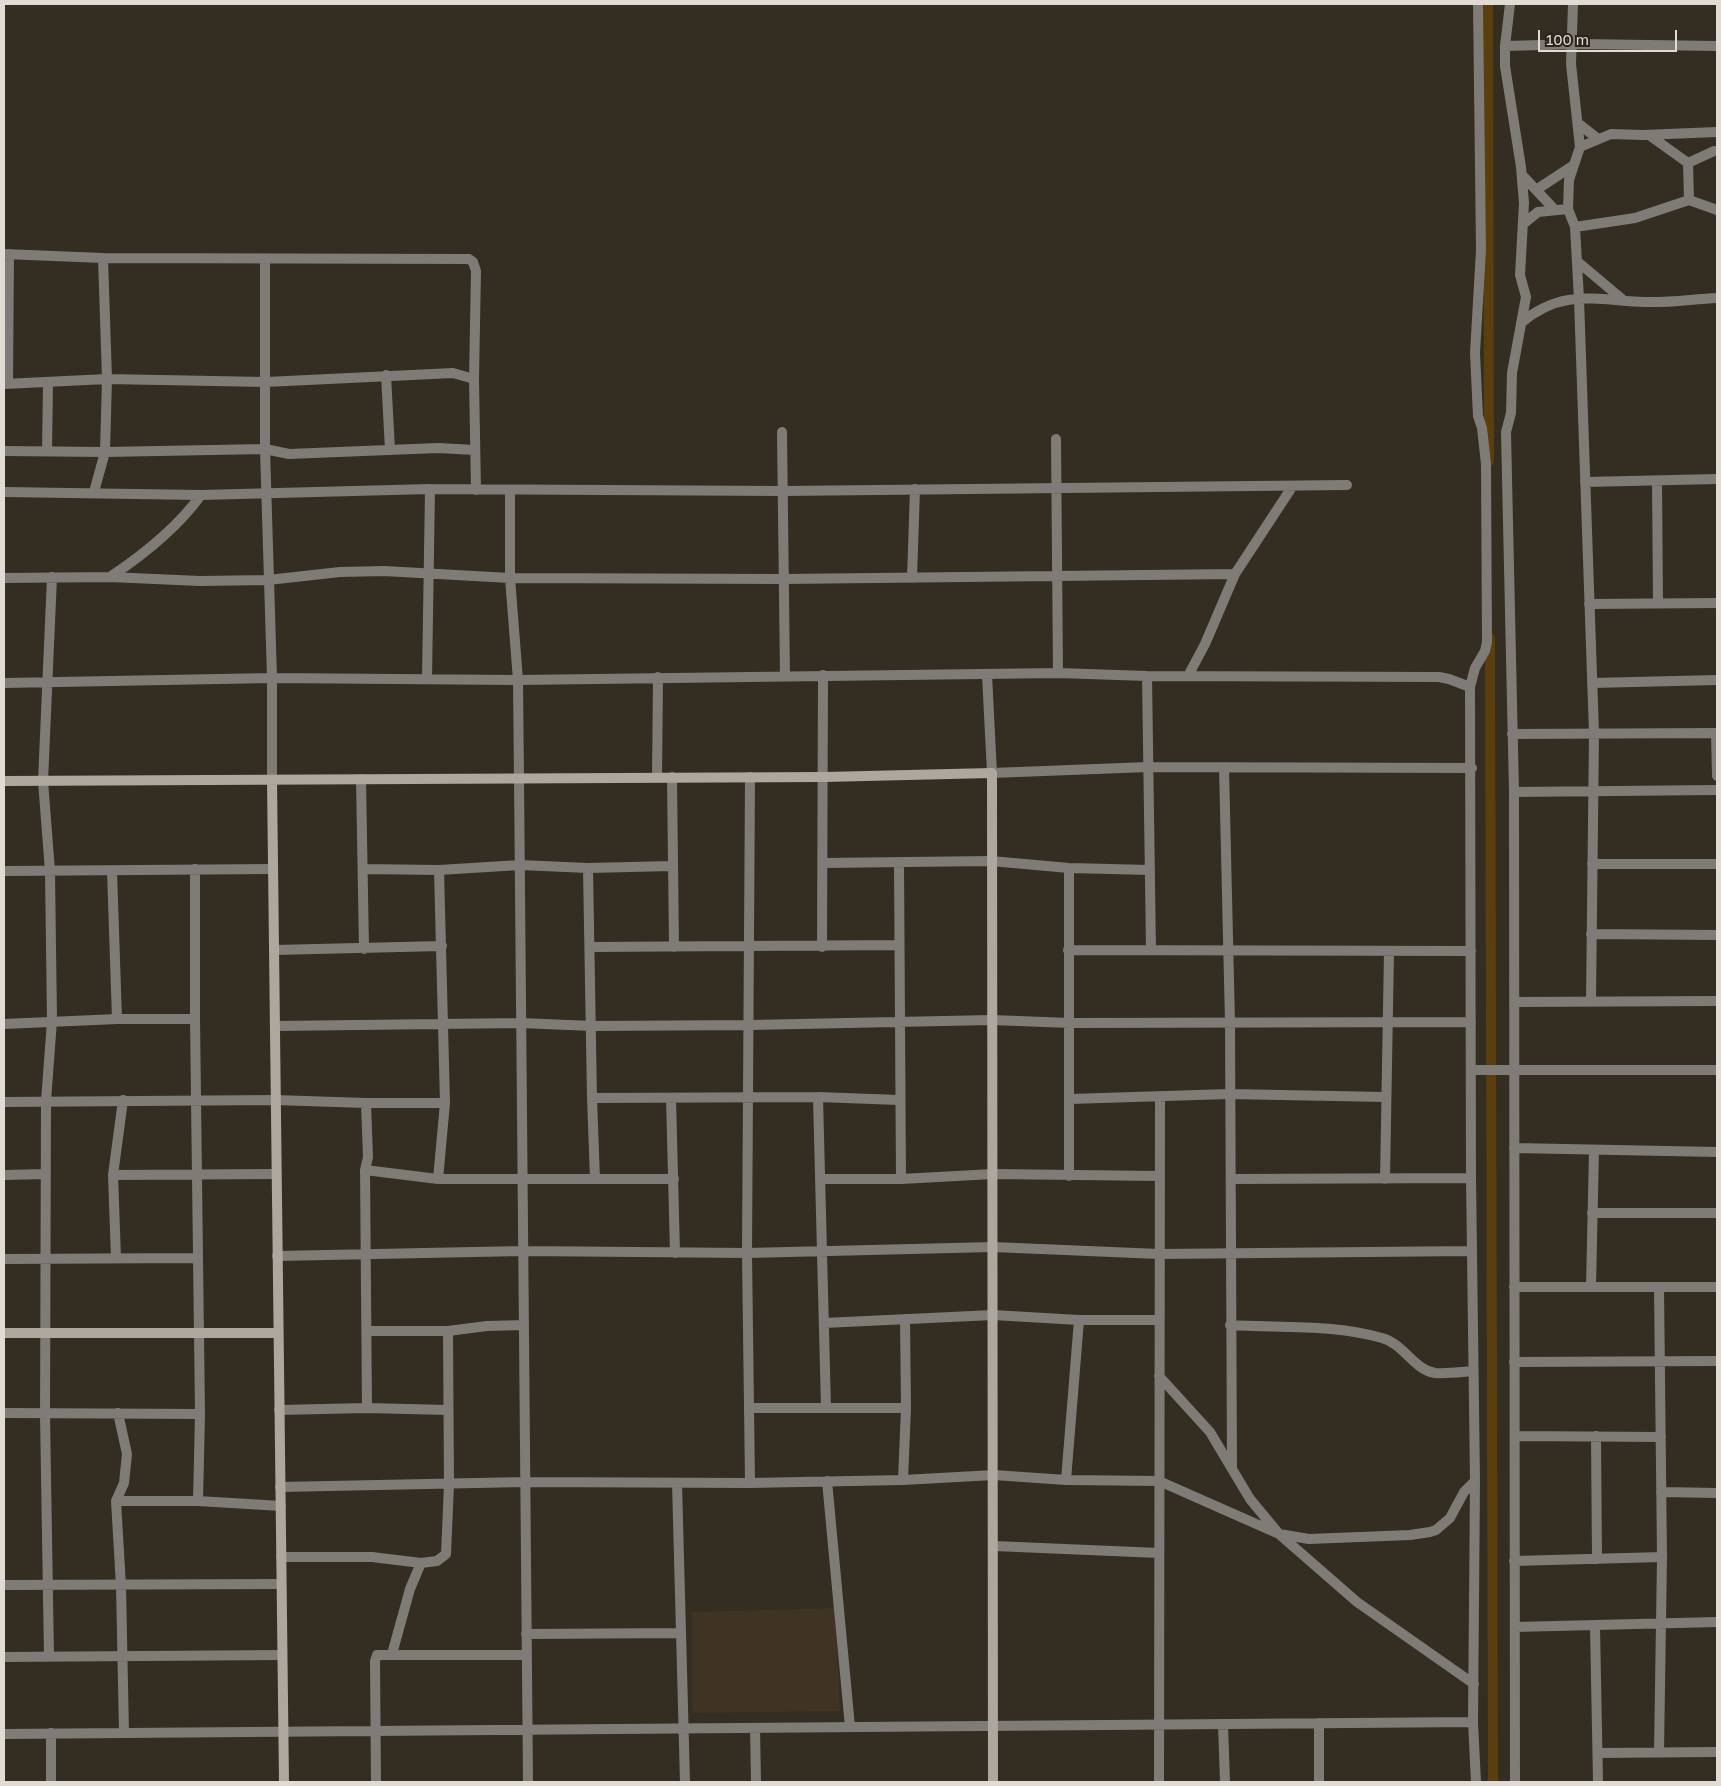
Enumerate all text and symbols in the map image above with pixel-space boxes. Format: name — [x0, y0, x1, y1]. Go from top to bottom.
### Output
scale bar — [1541, 20, 1680, 52]
text: 100 m — [1546, 30, 1589, 48]

